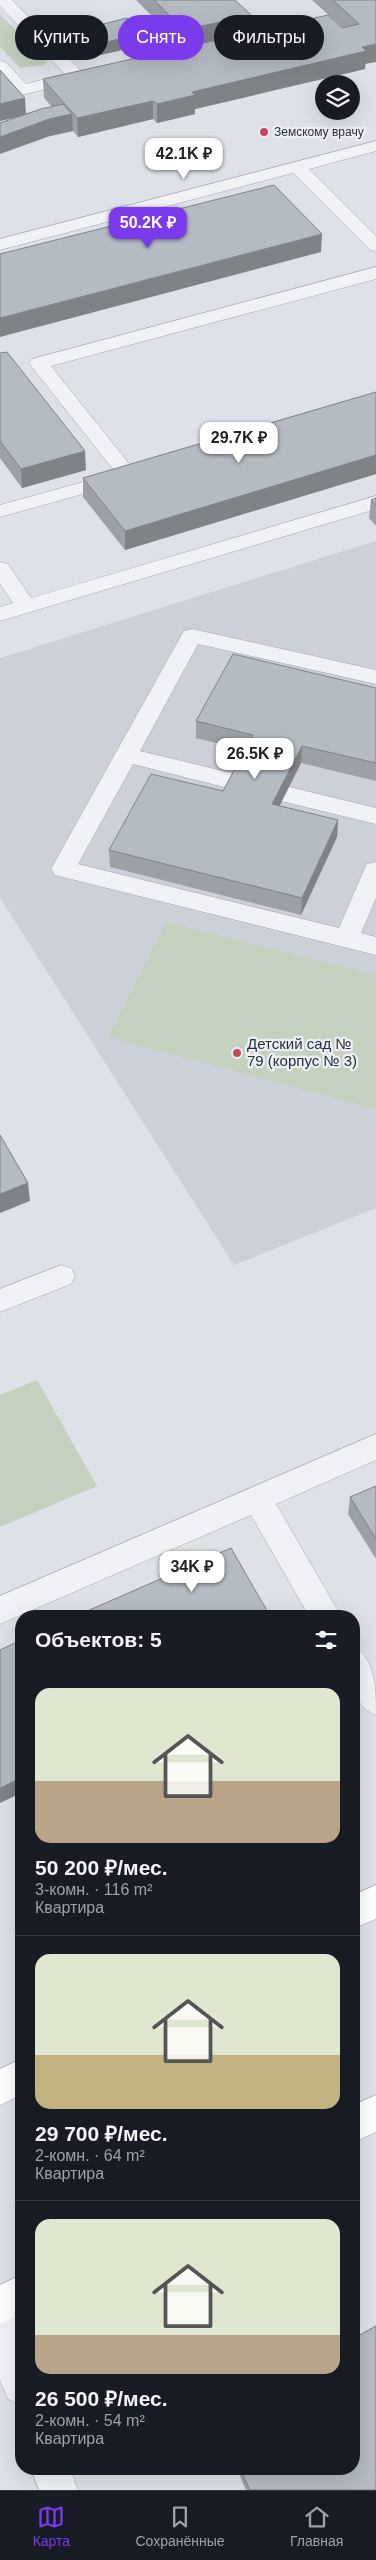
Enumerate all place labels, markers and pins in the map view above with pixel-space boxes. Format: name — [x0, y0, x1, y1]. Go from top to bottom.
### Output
place label: Земскому врачу — [274, 125, 364, 139]
marker: Земскому врачу — [258, 126, 270, 138]
pin: 42.1K ₽ — [138, 138, 230, 180]
pin: 50.2K ₽ — [102, 206, 194, 249]
pin: 29.7K ₽ — [193, 422, 285, 464]
pin: 26.5K ₽ — [209, 738, 301, 780]
place label: Детский сад № 79 (корпус № 3) — [247, 1035, 357, 1069]
marker: Детский сад № 79 (корпус № 3) — [231, 1047, 243, 1059]
pin: 34K ₽ — [157, 1550, 227, 1593]

